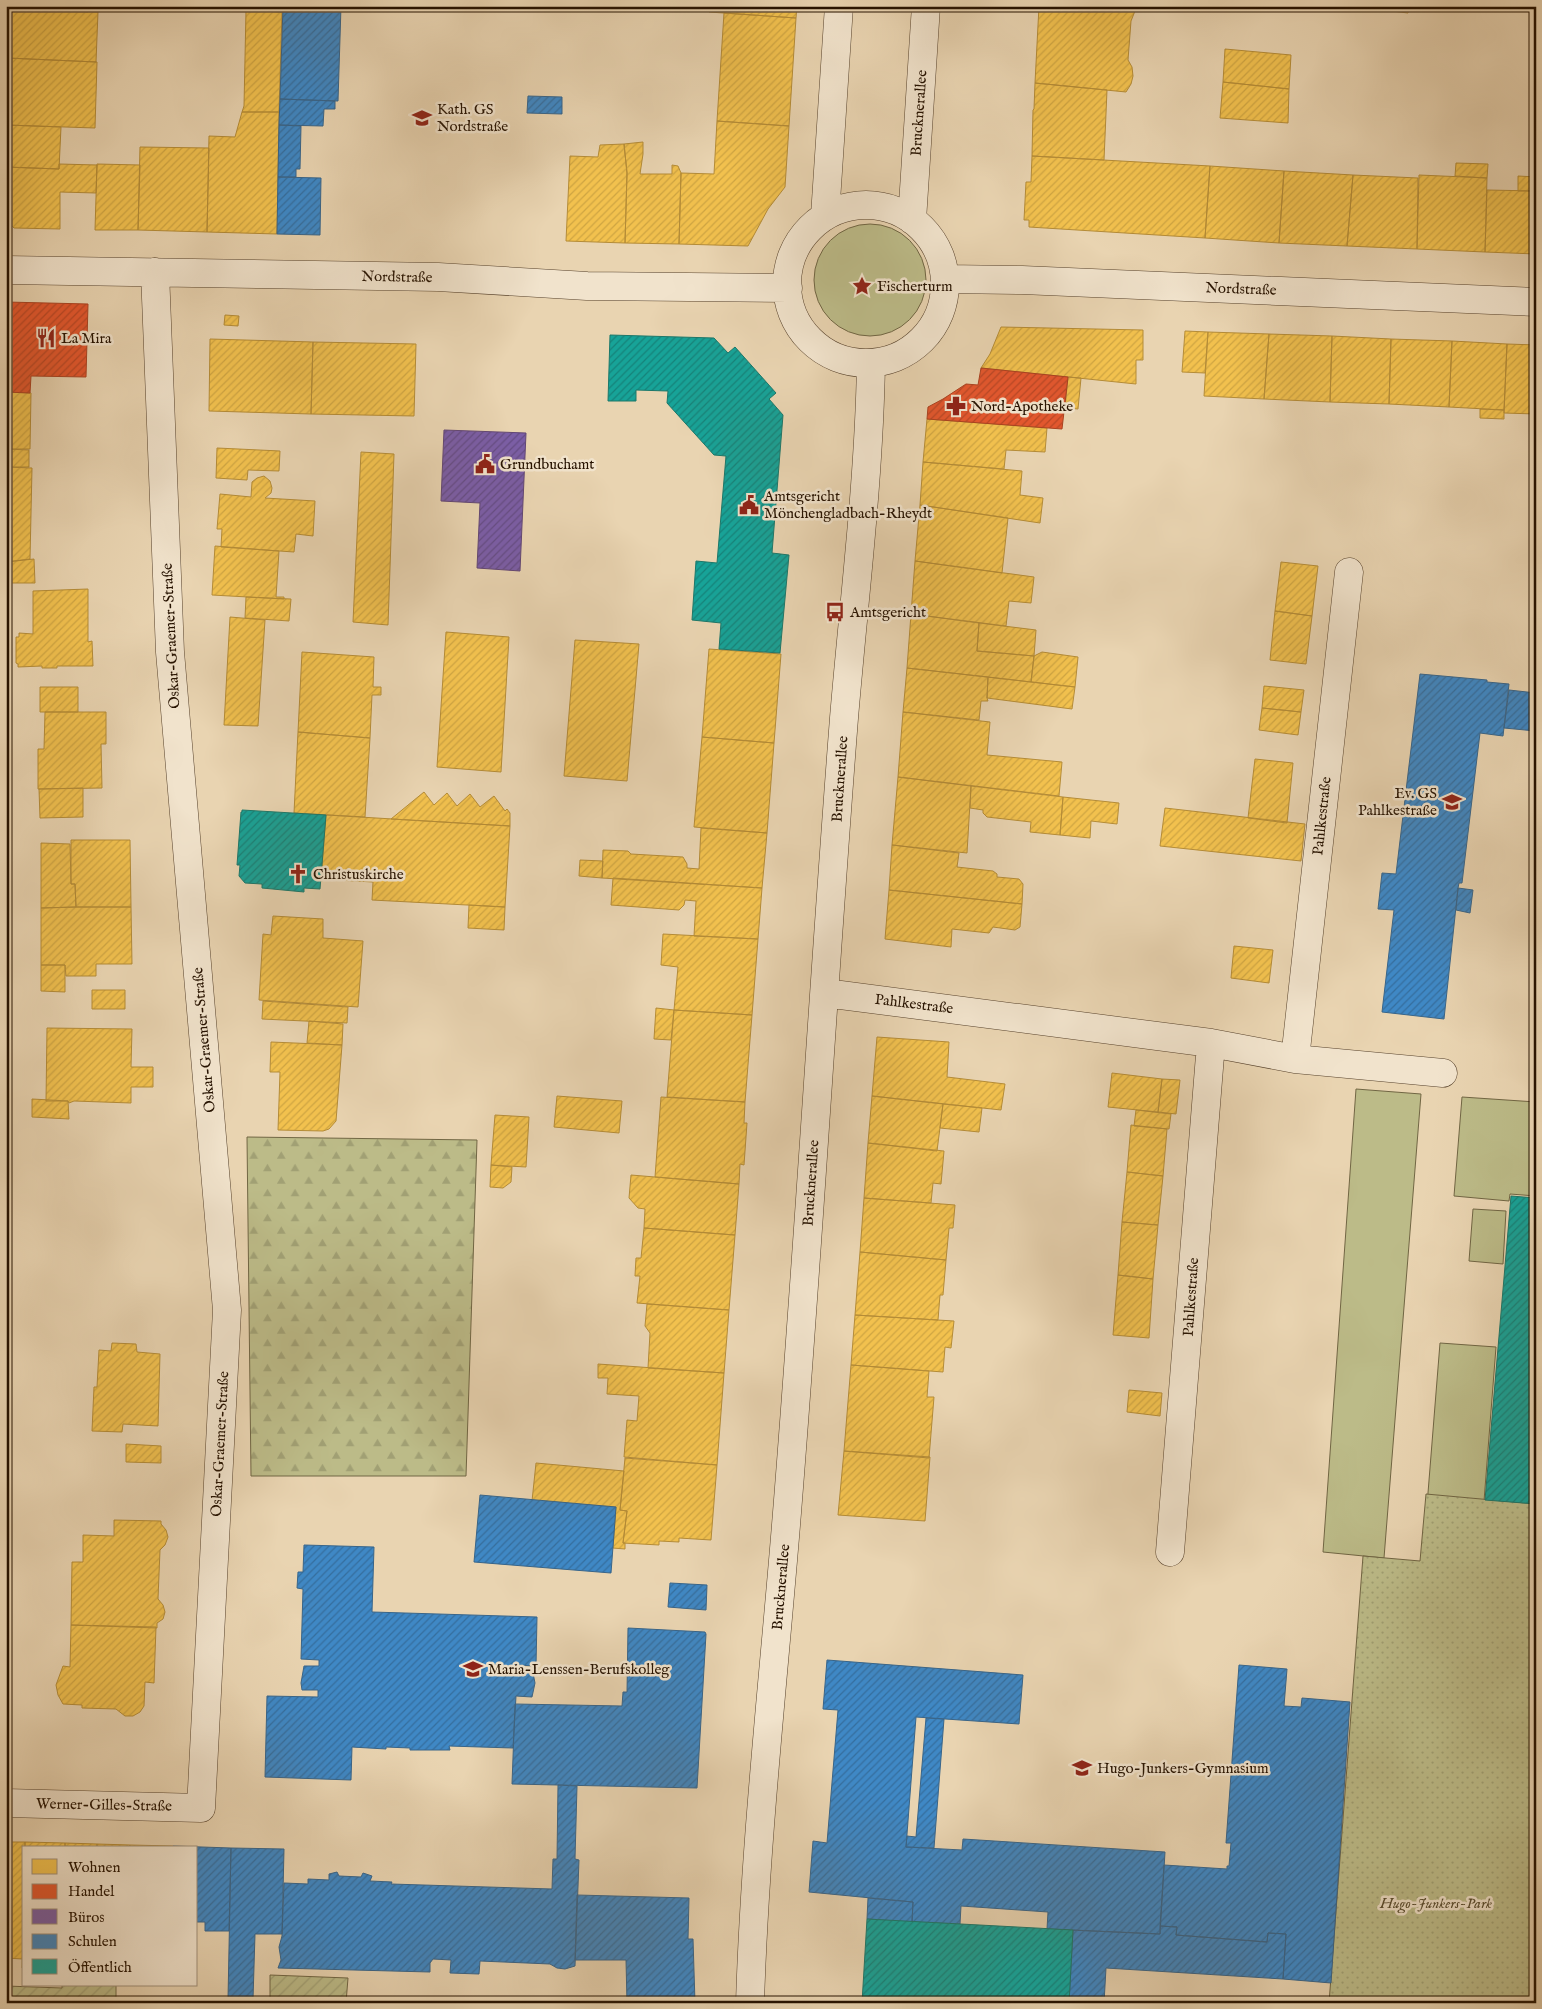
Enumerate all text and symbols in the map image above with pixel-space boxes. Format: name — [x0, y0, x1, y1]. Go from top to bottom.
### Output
street label: Brucknerallee — [907, 69, 931, 157]
place label: Kath. GS Nordstraße — [437, 100, 508, 136]
school or university icon: Kath. GS Nordstraße — [411, 107, 433, 129]
street label: Nordstraße — [361, 267, 433, 287]
place icon: Fischerturm — [851, 275, 873, 297]
place label: Fischerturm — [877, 277, 953, 296]
street label: Nordstraße — [1205, 278, 1277, 300]
restaurant icon: La Mira — [35, 327, 57, 349]
place label: La Mira — [61, 329, 112, 348]
pharmacy icon: Nord-Apotheke — [945, 395, 967, 417]
place label: Nord-Apotheke — [971, 397, 1073, 416]
public building icon: Grundbuchamt — [474, 453, 496, 475]
place label: Grundbuchamt — [500, 455, 595, 474]
place label: Amtsgericht Mönchengladbach-Rheydt — [763, 487, 932, 523]
public building icon: Amtsgericht Mönchengladbach-Rheydt — [738, 494, 760, 516]
street label: Oskar-Graemer-Straße — [158, 563, 184, 709]
bus stop icon: Amtsgericht — [824, 601, 846, 623]
place label: Amtsgericht — [849, 603, 926, 622]
street label: Brucknerallee — [828, 735, 852, 823]
street label: Pahlkestraße — [1308, 776, 1336, 856]
place label: Ev. GS Pahlkestraße — [1358, 784, 1437, 820]
school or university icon: Ev. GS Pahlkestraße — [1441, 791, 1463, 813]
church icon: Christuskirche — [287, 863, 309, 885]
place label: Christuskirche — [313, 865, 404, 884]
street label: Oskar-Graemer-Straße — [188, 966, 220, 1113]
street label: Pahlkestraße — [874, 990, 954, 1018]
street label: Brucknerallee — [799, 1139, 823, 1227]
street label: Pahlkestraße — [1179, 1257, 1203, 1337]
street label: Oskar-Graemer-Straße — [207, 1371, 233, 1517]
street label: Brucknerallee — [768, 1543, 794, 1631]
school or university icon: Maria-Lenssen-Berufskolleg — [462, 1658, 484, 1680]
place label: Maria-Lenssen-Berufskolleg — [488, 1660, 670, 1679]
school or university icon: Hugo-Junkers-Gymnasium — [1071, 1757, 1093, 1779]
place label: Hugo-Junkers-Gymnasium — [1097, 1759, 1269, 1778]
street label: Werner-Gilles-Straße — [36, 1794, 172, 1816]
legend — [22, 1846, 198, 1986]
text: Wohnen — [68, 1858, 120, 1877]
text: Handel — [68, 1882, 115, 1901]
park label: Hugo-Junkers-Park — [1379, 1894, 1492, 1914]
text: Büros — [68, 1908, 105, 1927]
text: Schulen — [68, 1932, 117, 1951]
text: Öffentlich — [68, 1958, 132, 1977]

